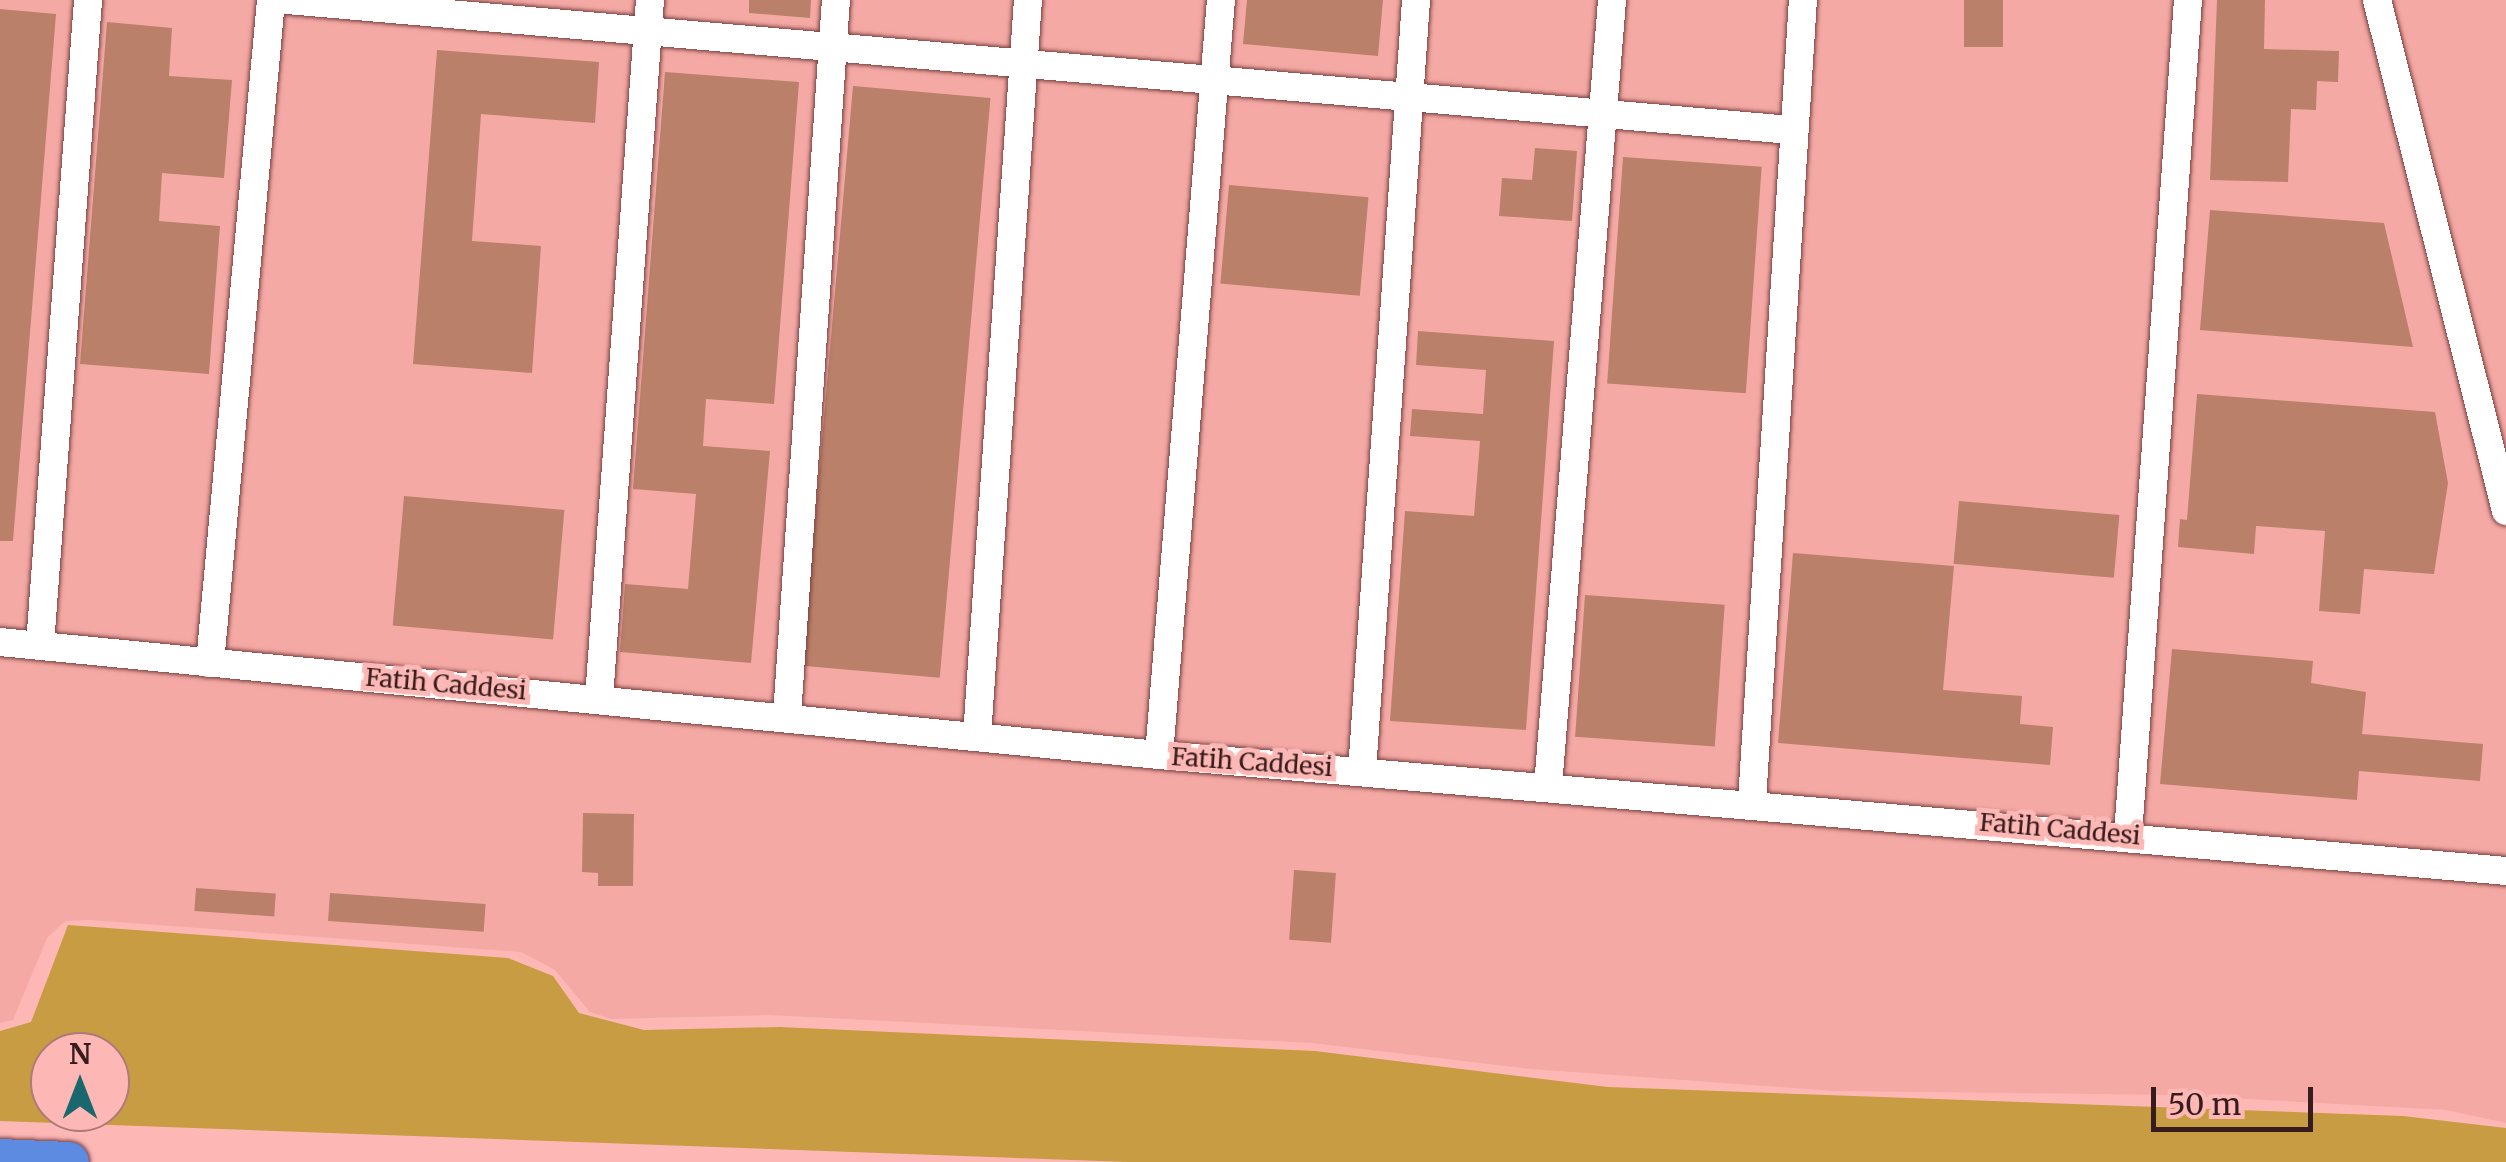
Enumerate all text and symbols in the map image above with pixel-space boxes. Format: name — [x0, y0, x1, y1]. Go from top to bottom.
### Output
street label: Fatih Caddesi — [364, 662, 528, 706]
street label: Fatih Caddesi — [1170, 741, 1334, 783]
street label: Fatih Caddesi — [1978, 807, 2142, 851]
north arrow — [30, 1032, 130, 1132]
text: N — [69, 1036, 91, 1072]
scale bar — [2156, 1067, 2318, 1129]
text: 50 m — [2168, 1085, 2241, 1123]

